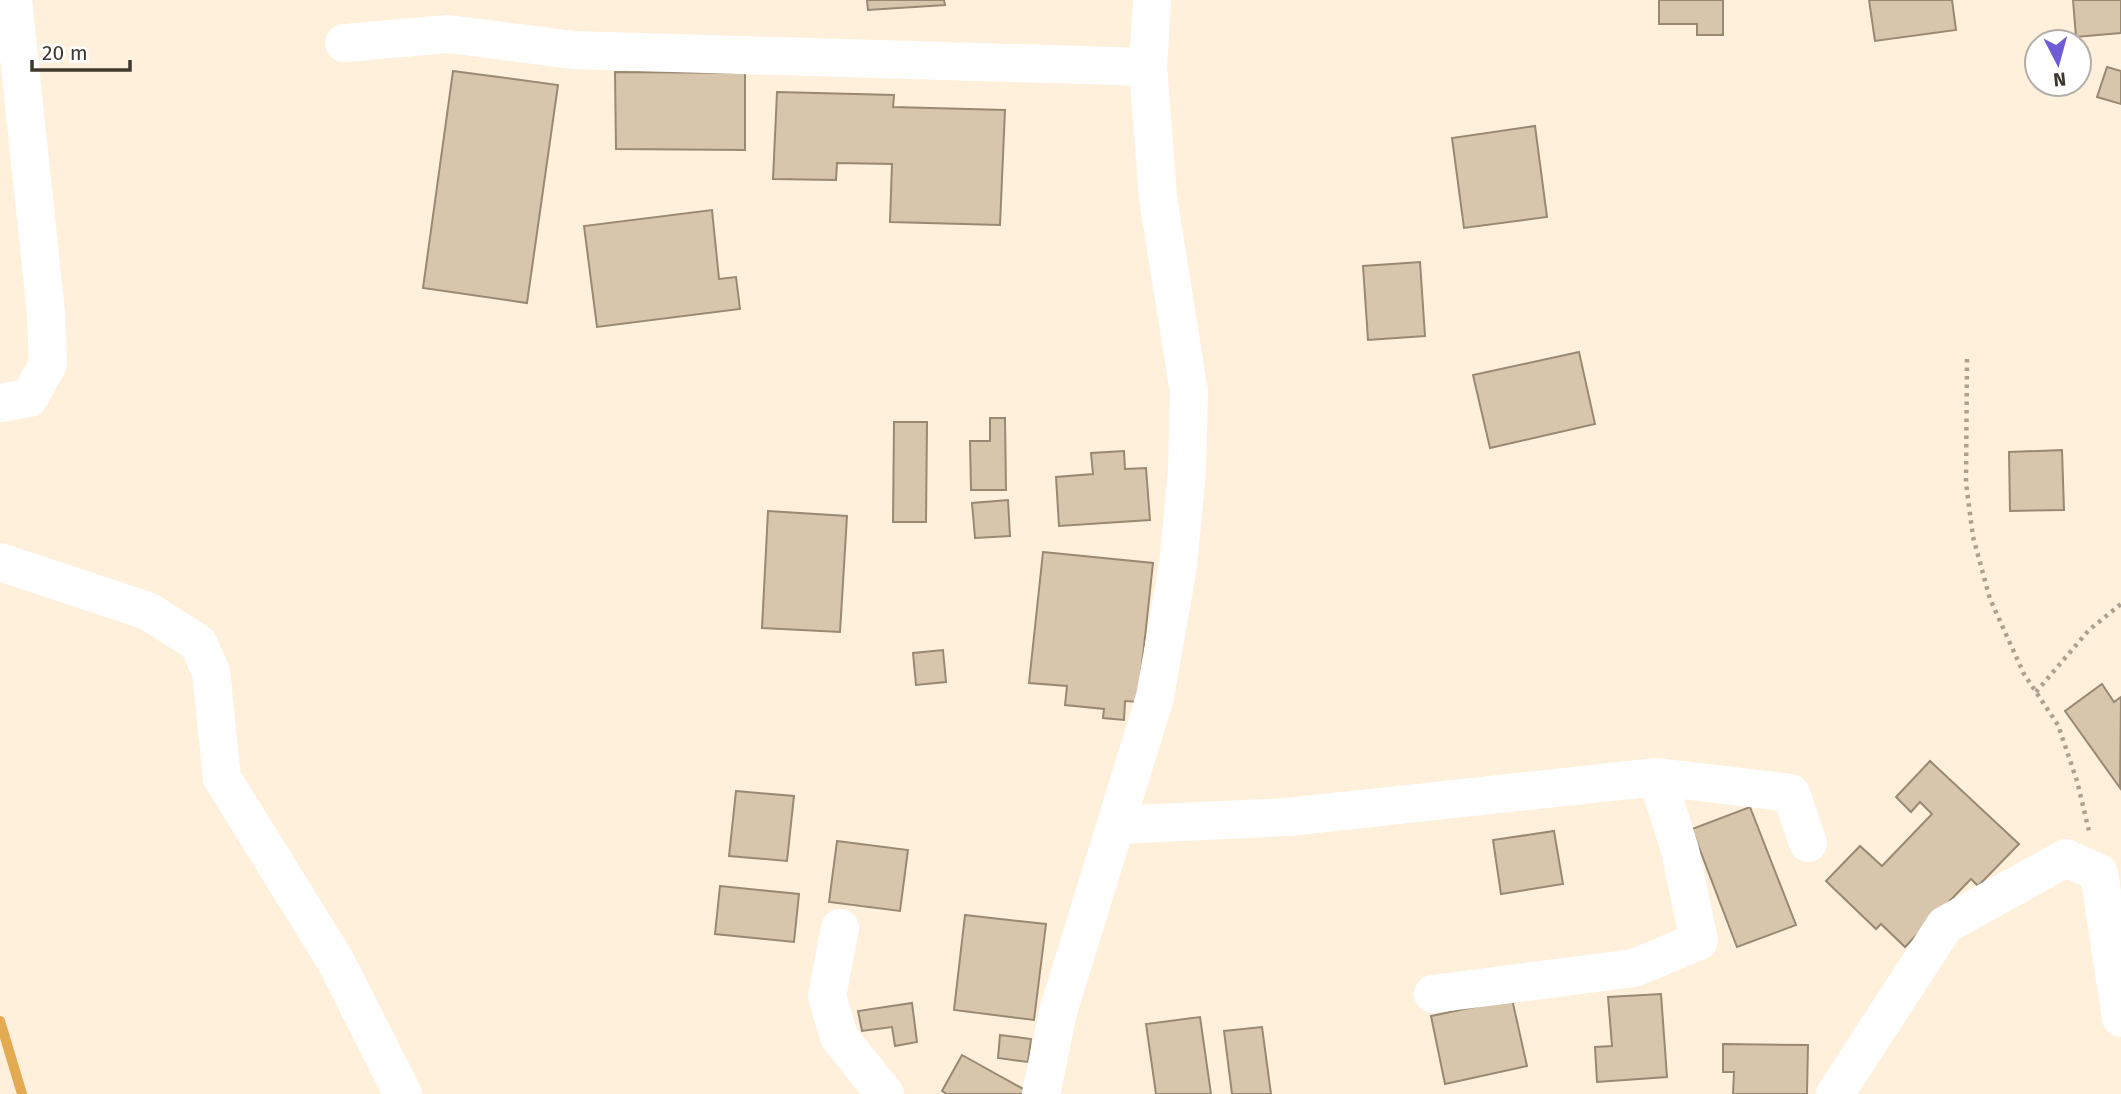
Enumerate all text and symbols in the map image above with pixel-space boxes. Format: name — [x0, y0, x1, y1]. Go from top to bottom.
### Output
scale bar — [32, 28, 130, 72]
north arrow — [2023, 28, 2093, 98]
text: 20 m — [42, 40, 88, 66]
text: N — [2052, 67, 2067, 92]

